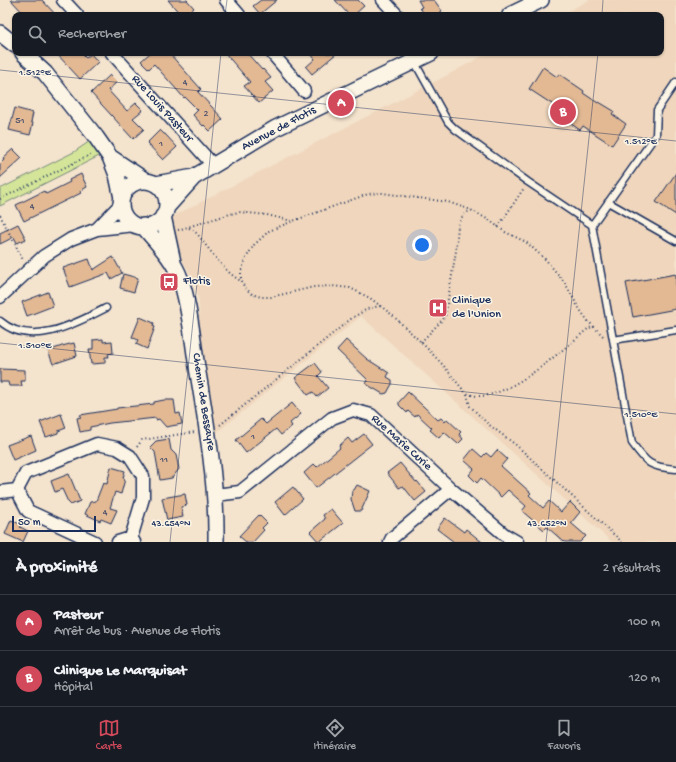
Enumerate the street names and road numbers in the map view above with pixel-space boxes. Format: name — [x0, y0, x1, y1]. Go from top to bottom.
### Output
street label: Rue Louis Pasteur — [128, 72, 197, 147]
street label: Avenue de Flotis — [240, 103, 319, 154]
street label: Chemin de Bessayre — [188, 352, 218, 453]
street label: Rue Marie Curie — [368, 412, 435, 475]

